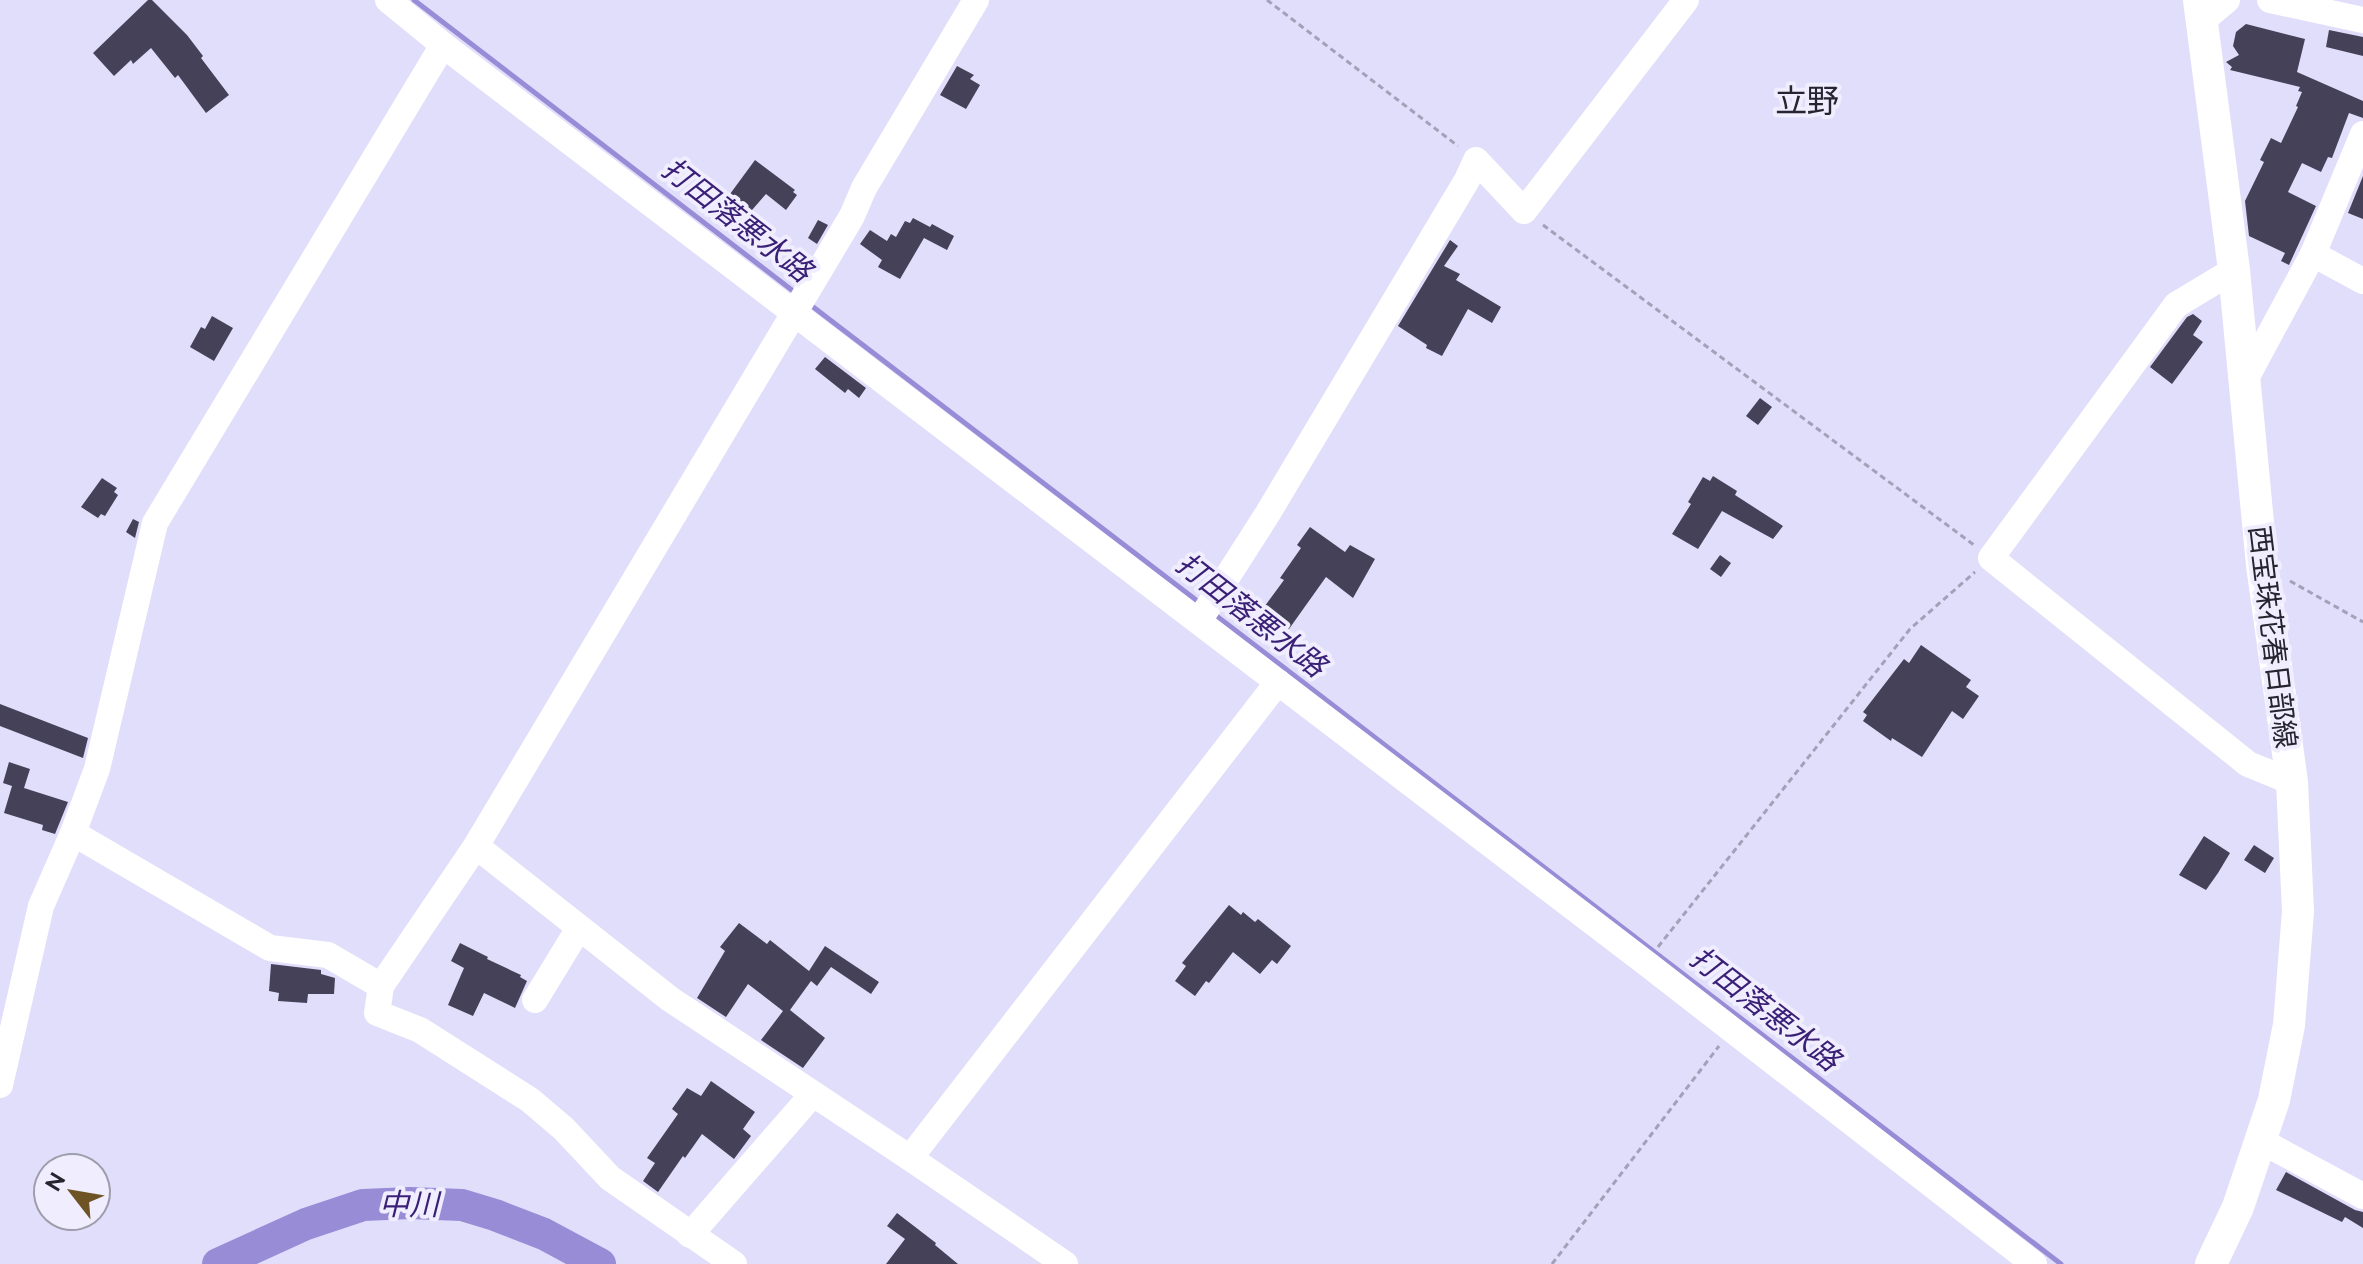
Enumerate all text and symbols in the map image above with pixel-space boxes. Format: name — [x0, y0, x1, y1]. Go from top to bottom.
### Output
district label: 立野 — [1775, 82, 1839, 119]
water label: 打田落悪水路 — [656, 150, 821, 291]
street label: 西宝珠花春日部線 — [2242, 524, 2303, 750]
water label: 打田落悪水路 — [1170, 545, 1335, 686]
water label: 打田落悪水路 — [1684, 939, 1849, 1080]
north arrow — [32, 1152, 112, 1232]
text: N — [39, 1168, 70, 1196]
water label: 中川 — [379, 1187, 442, 1222]

